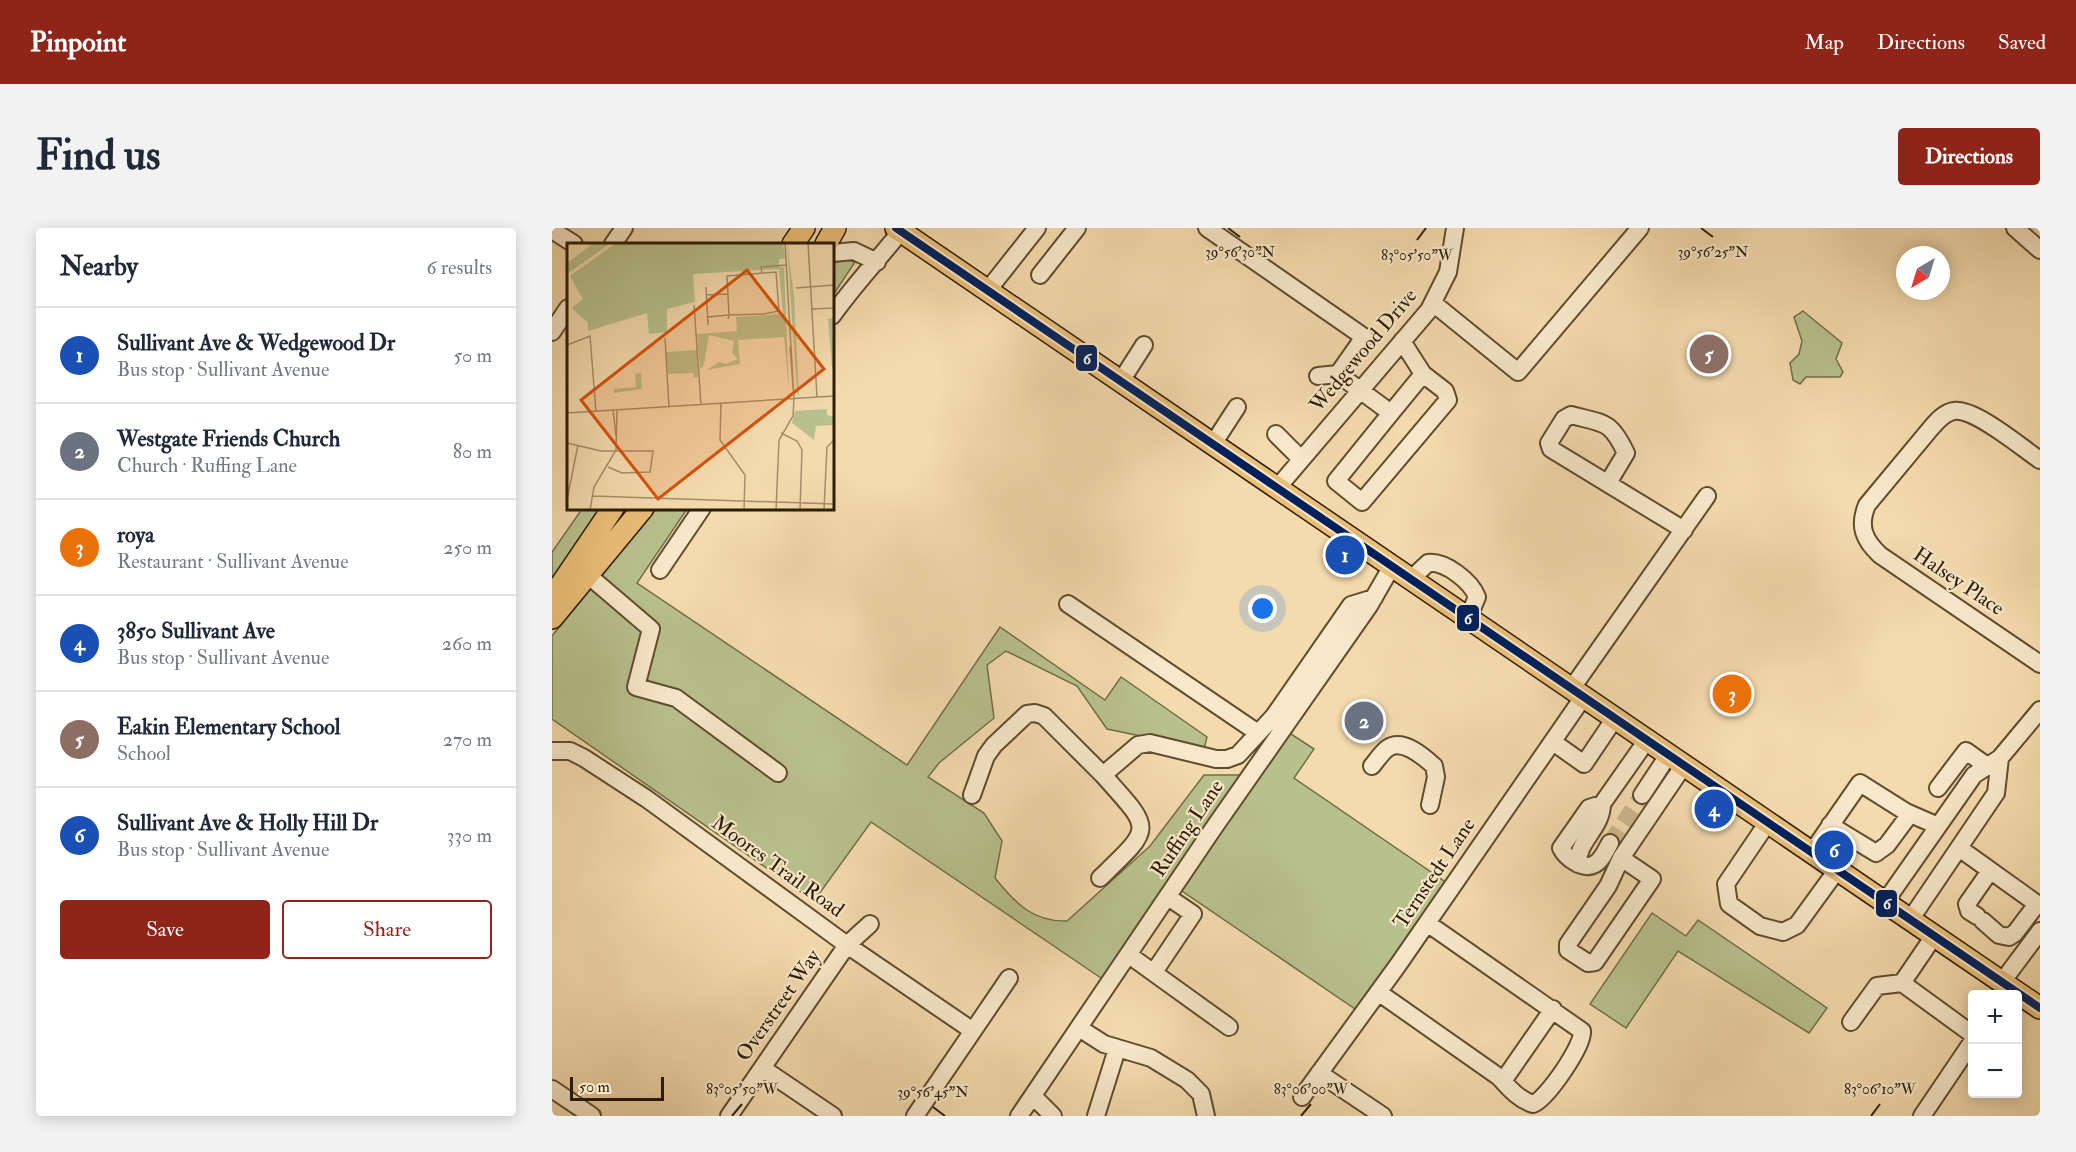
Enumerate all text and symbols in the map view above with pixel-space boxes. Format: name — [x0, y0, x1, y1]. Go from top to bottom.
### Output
text: Pinpoint — [30, 25, 126, 60]
text: Map — [1804, 29, 1844, 56]
text: Directions — [1877, 29, 1965, 56]
text: Saved — [1998, 29, 2046, 56]
button: Directions — [1898, 128, 2040, 185]
text: Find us — [36, 130, 160, 182]
inset map — [567, 243, 834, 510]
text: 39°56'30"N — [1205, 243, 1276, 262]
text: 39°56'25"N — [1678, 243, 1749, 262]
text: 83°05'50"W — [1381, 246, 1454, 265]
north arrow — [1896, 246, 1950, 300]
text: Nearby — [60, 251, 138, 283]
text: 6 results — [426, 255, 492, 280]
street label: Wedgewood Drive — [1303, 283, 1423, 419]
text: Sullivant Ave & Wedgewood Dr — [117, 329, 395, 357]
pin: 5 — [1690, 332, 1728, 376]
text: 1 — [76, 343, 83, 368]
text: 50 m — [453, 343, 492, 368]
line badge: 6 — [1075, 344, 1098, 372]
text: 6 — [1083, 349, 1093, 369]
text: Bus stop · Sullivant Avenue — [117, 357, 329, 382]
text: Westgate Friends Church — [117, 425, 340, 453]
text: 2 — [74, 439, 85, 464]
text: 80 m — [453, 439, 492, 464]
text: Church · Ruffing Lane — [117, 453, 297, 478]
text: roya — [117, 521, 154, 549]
pin: 1 — [1326, 532, 1364, 578]
text: 3 — [76, 535, 83, 560]
text: 250 m — [443, 535, 492, 560]
street label: Halsey Place — [1908, 541, 2010, 622]
text: Restaurant · Sullivant Avenue — [117, 549, 349, 574]
your location — [1248, 594, 1277, 623]
line badge: 6 — [1456, 604, 1480, 632]
text: 6 — [1464, 609, 1474, 629]
text: 3850 Sullivant Ave — [117, 617, 275, 645]
text: 4 — [74, 631, 85, 656]
text: 260 m — [442, 631, 492, 656]
text: Bus stop · Sullivant Avenue — [117, 645, 329, 670]
pin: 3 — [1712, 672, 1752, 716]
pin: 2 — [1344, 698, 1384, 744]
text: Eakin Elementary School — [117, 713, 340, 741]
text: 5 — [75, 727, 84, 752]
text: 270 m — [443, 727, 492, 752]
text: School — [117, 741, 171, 766]
street label: Ruffing Lane — [1145, 774, 1230, 882]
pin: 4 — [1694, 786, 1734, 832]
text: Sullivant Ave & Holly Hill Dr — [117, 809, 378, 837]
street label: Moores Trail Road — [706, 809, 850, 924]
street label: Ternstedt Lane — [1387, 812, 1482, 934]
text: 6 — [74, 823, 85, 848]
text: 330 m — [447, 823, 492, 848]
pin: 6 — [1814, 828, 1854, 872]
text: Bus stop · Sullivant Avenue — [117, 837, 329, 862]
line badge: 6 — [1875, 889, 1898, 918]
text: 6 — [1883, 894, 1893, 914]
button: Save — [60, 900, 270, 959]
button: Share — [282, 900, 492, 959]
street label: Overstreet Way — [730, 944, 827, 1066]
map controls — [1968, 990, 2022, 1098]
button: + — [1968, 990, 2022, 1044]
button: − — [1968, 1044, 2022, 1098]
scale bar — [570, 1074, 664, 1102]
text: 50 m — [579, 1077, 610, 1097]
text: 83°05'50"W — [706, 1080, 779, 1099]
text: 83°06'00"W — [1274, 1080, 1349, 1099]
text: 83°06'10"W — [1844, 1080, 1917, 1099]
text: 39°56'45"N — [897, 1083, 969, 1102]

